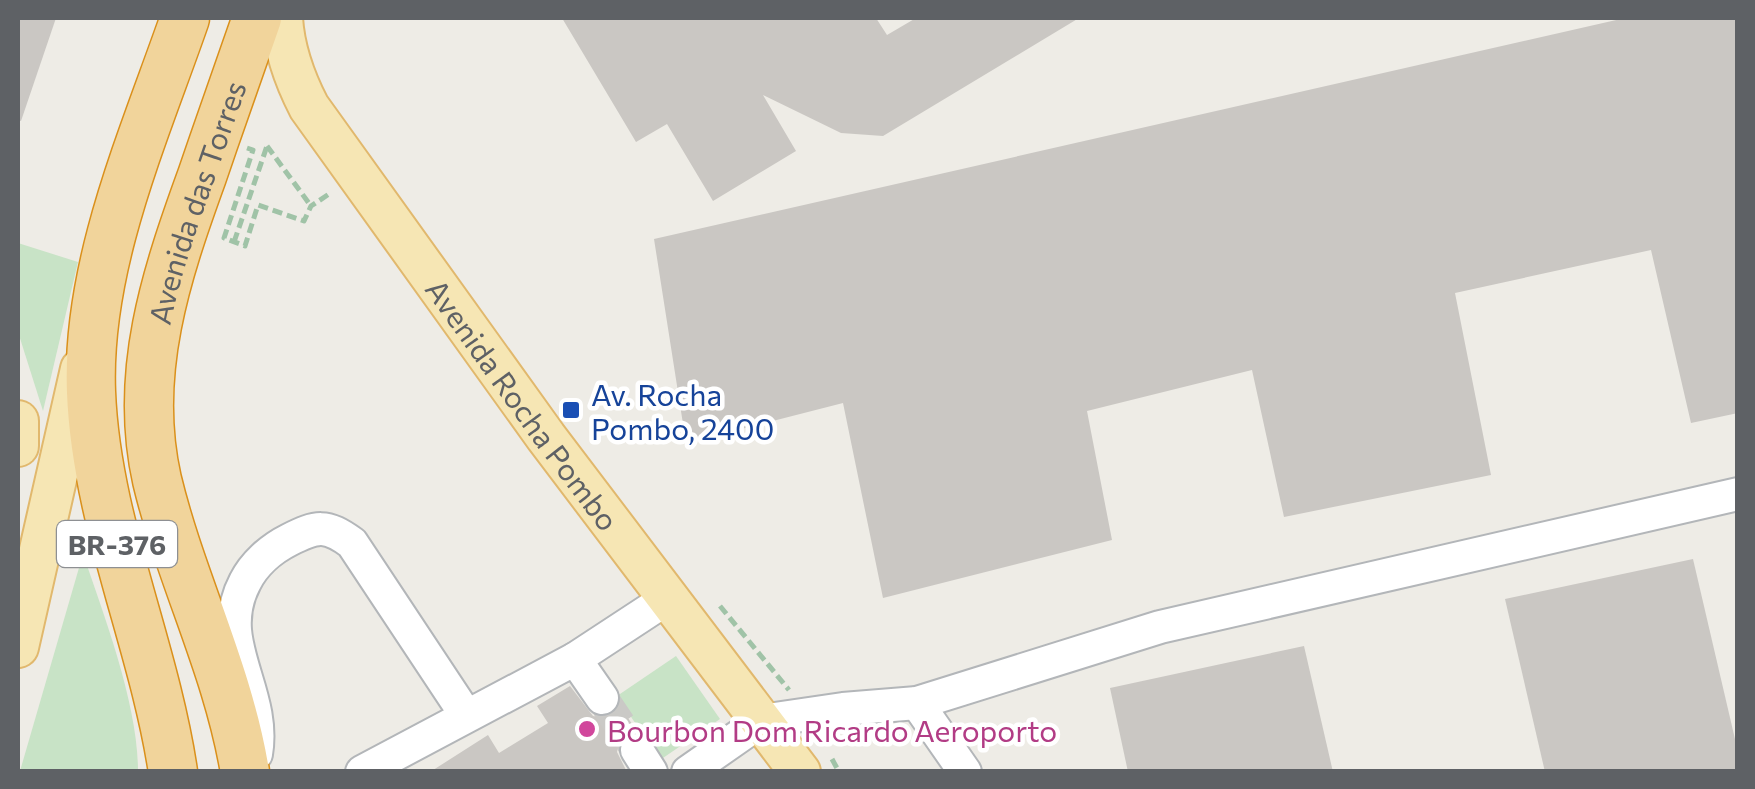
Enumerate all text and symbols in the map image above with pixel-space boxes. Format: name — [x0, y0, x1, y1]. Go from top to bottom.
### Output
street label: Avenida das Torres — [139, 75, 252, 327]
street label: Avenida Rocha Pombo — [419, 271, 628, 537]
place label: Av. Rocha Pombo, 2400 — [591, 375, 774, 446]
marker: Av. Rocha Pombo, 2400 — [560, 399, 582, 421]
road number: BR-376 — [57, 521, 177, 567]
place label: Bourbon Dom Ricardo Aeroporto — [607, 711, 1057, 748]
marker: Bourbon Dom Ricardo Aeroporto — [576, 718, 598, 740]

